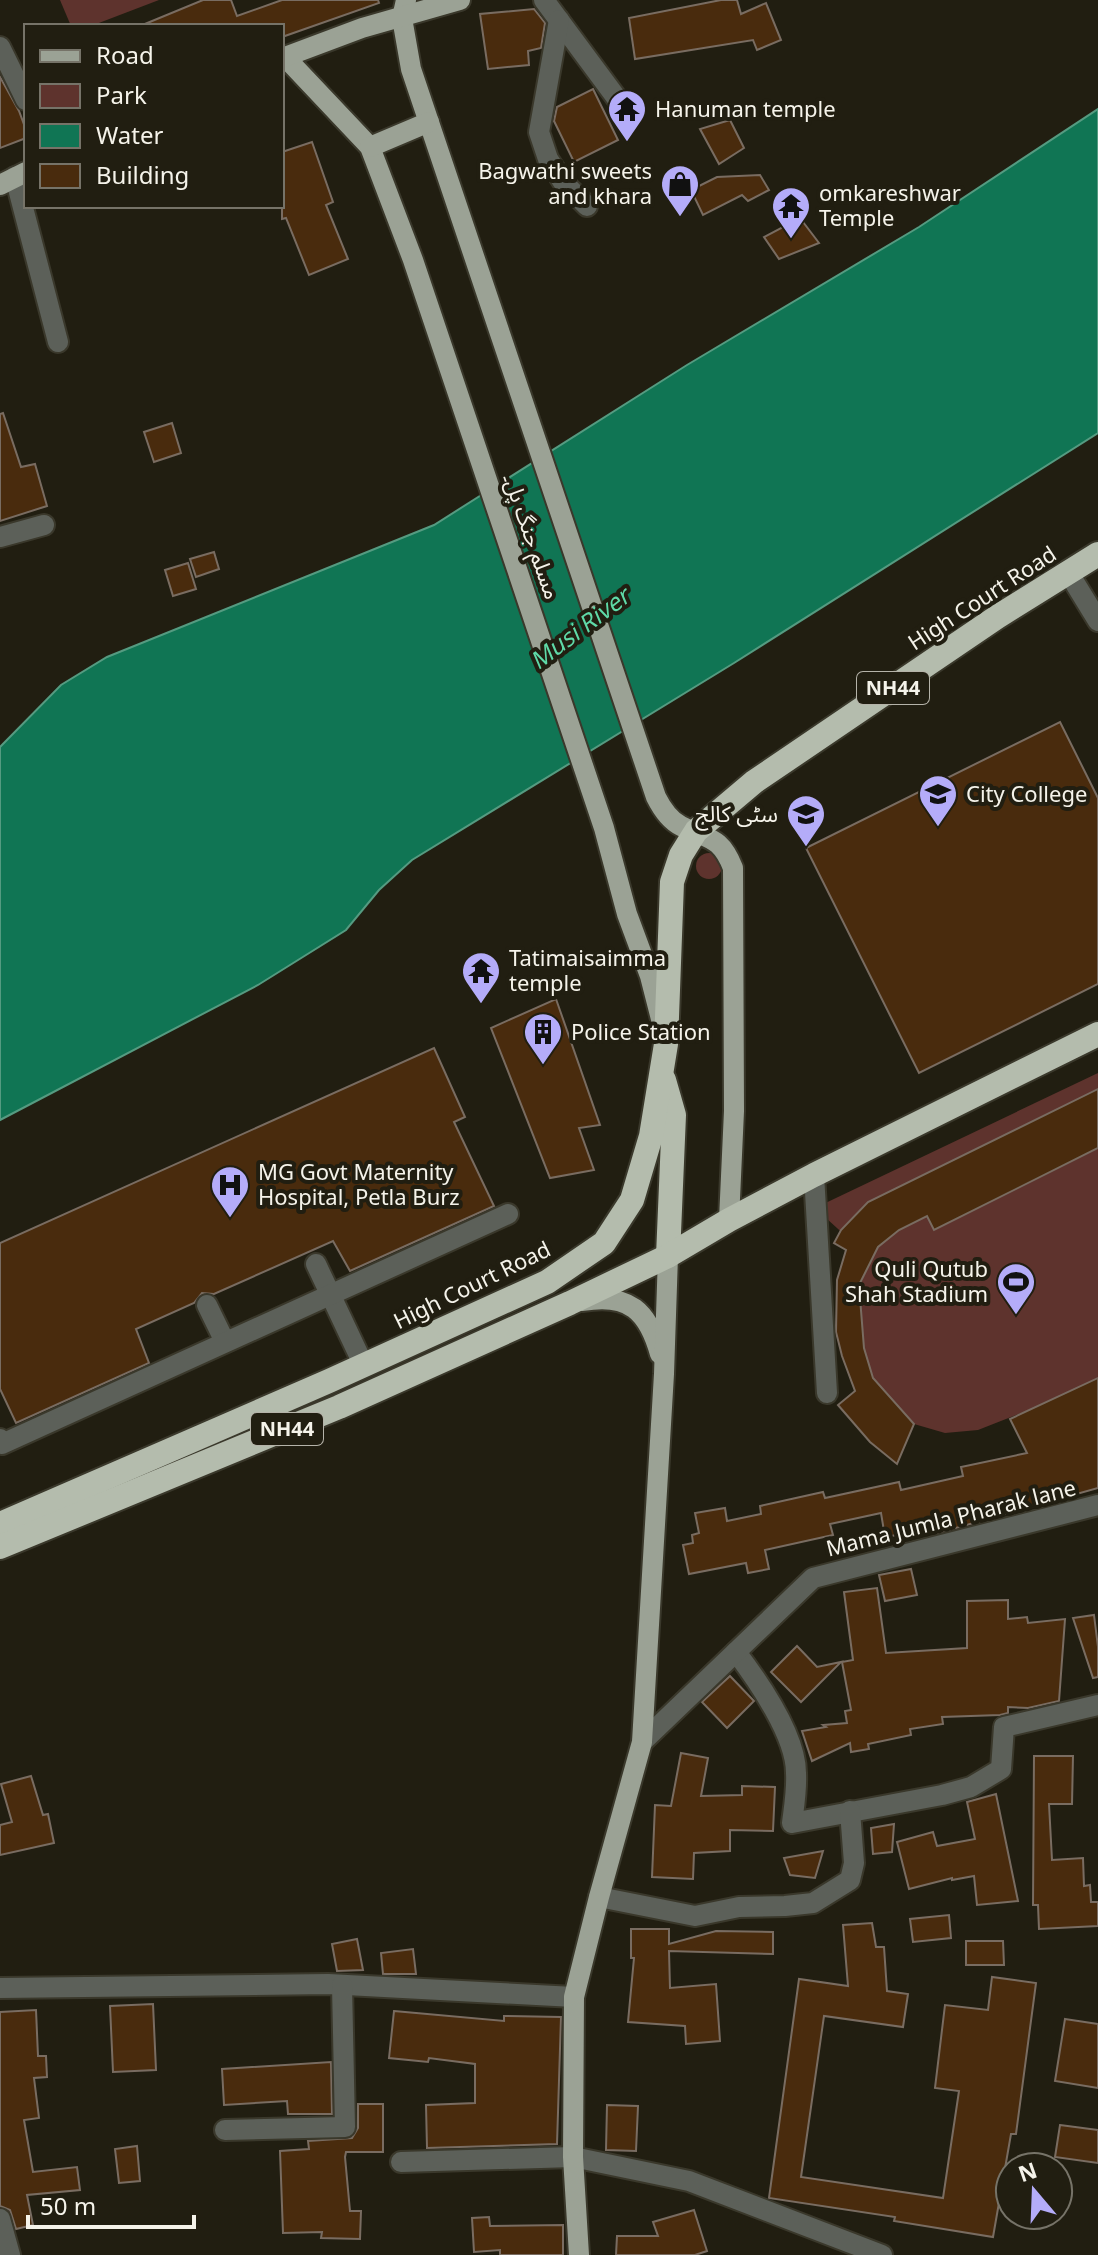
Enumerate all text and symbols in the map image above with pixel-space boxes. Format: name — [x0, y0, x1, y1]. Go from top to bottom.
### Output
legend — [24, 24, 284, 208]
text: Road — [96, 31, 154, 82]
text: Park — [96, 71, 147, 122]
place label: Hanuman temple — [655, 87, 836, 133]
temple icon: Hanuman temple — [606, 88, 648, 143]
text: Water — [96, 111, 164, 162]
place label: Bagwathi sweets and khara — [478, 149, 652, 220]
text: Building — [96, 151, 189, 202]
shop icon: Bagwathi sweets and khara — [659, 163, 701, 218]
place label: omkareshwar Temple — [819, 171, 961, 242]
temple icon: omkareshwar Temple — [770, 185, 812, 240]
street label: مسلم جنگ پل۔ — [488, 467, 574, 606]
street label: High Court Road — [898, 533, 1067, 665]
water label: Musi River — [518, 572, 645, 685]
road number: NH44 — [857, 672, 929, 704]
place label: City College — [966, 772, 1087, 818]
school or university icon: City College — [917, 773, 959, 828]
place label: سٹی کالج — [695, 792, 778, 838]
school or university icon: سٹی کالج — [785, 793, 827, 848]
place label: Tatimaisaimma temple — [509, 936, 666, 1007]
temple icon: Tatimaisaimma temple — [460, 950, 502, 1005]
place label: Police Station — [571, 1010, 711, 1056]
building icon: Police Station — [522, 1011, 564, 1066]
place label: MG Govt Maternity Hospital, Petla Burz — [258, 1150, 460, 1221]
hospital icon: MG Govt Maternity Hospital, Petla Burz — [209, 1164, 251, 1219]
street label: High Court Road — [385, 1228, 559, 1344]
place label: Quli Qutub Shah Stadium — [845, 1247, 988, 1318]
sports icon: Quli Qutub Shah Stadium — [995, 1261, 1037, 1316]
road number: NH44 — [251, 1413, 323, 1445]
street label: Mama Jumla Pharak lane — [821, 1466, 1081, 1572]
text: N — [1012, 2148, 1044, 2198]
north arrow — [994, 2151, 1074, 2231]
scale bar — [28, 2179, 194, 2229]
text: 50 m — [40, 2182, 96, 2233]

